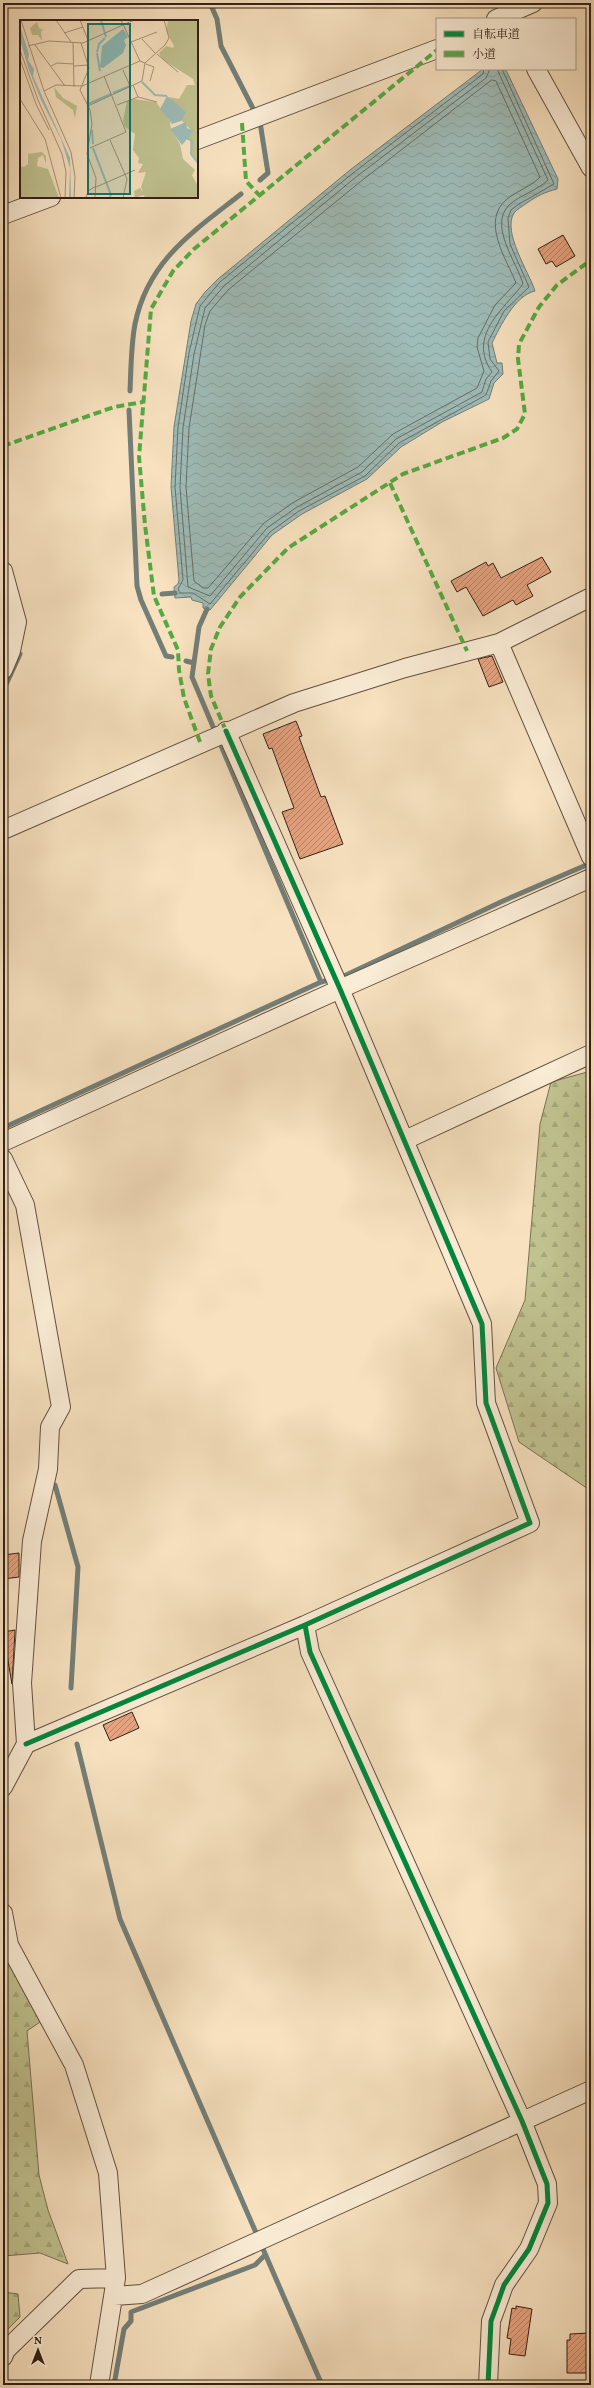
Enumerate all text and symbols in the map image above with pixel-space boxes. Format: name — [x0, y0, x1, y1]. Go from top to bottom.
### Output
legend — [436, 18, 576, 70]
inset map — [20, 20, 198, 198]
text: 自転車道 — [472, 27, 520, 43]
text: 小道 — [472, 47, 496, 63]
north arrow — [18, 2330, 58, 2370]
text: N — [34, 2334, 42, 2349]

